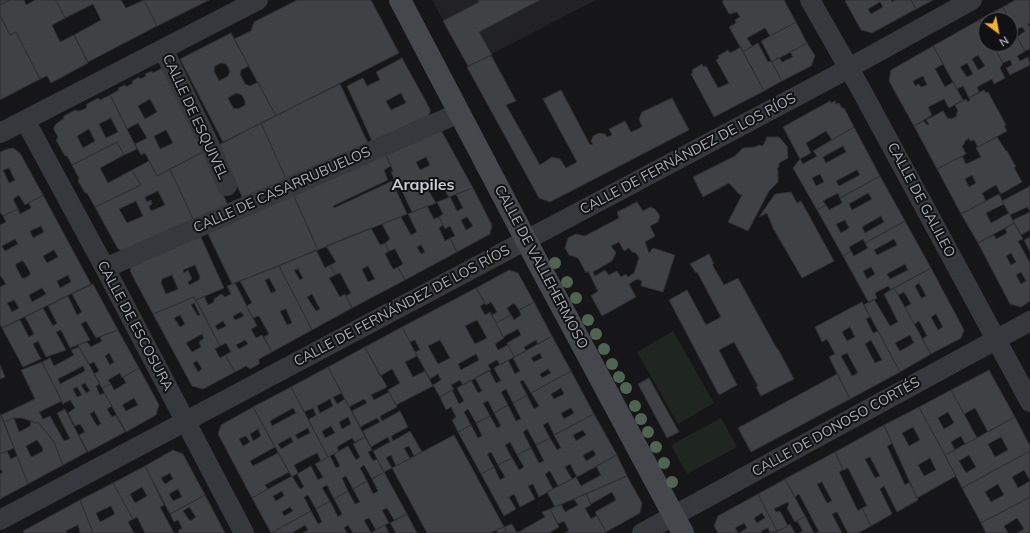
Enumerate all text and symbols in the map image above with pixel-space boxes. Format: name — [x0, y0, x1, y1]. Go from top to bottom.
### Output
north arrow — [978, 12, 1018, 52]
text: N — [997, 33, 1011, 49]
street label: CALLE DE ESQUIVEL — [159, 52, 231, 182]
street label: CALLE DE FERNÁNDEZ DE LOS RÍOS — [577, 90, 799, 218]
street label: CALLE DE GALILEO — [884, 140, 958, 260]
street label: CALLE DE CASARRUBUELOS — [191, 143, 373, 237]
district label: Arapiles — [391, 175, 455, 195]
street label: CALLE DE VALLEHERMOSO — [491, 182, 591, 352]
street label: CALLE DE FERNÁNDEZ DE LOS RÍOS — [291, 242, 513, 370]
street label: CALLE DE ESCOSURA — [94, 258, 176, 394]
street label: CALLE DE DONOSO CORTÉS — [749, 374, 923, 480]

